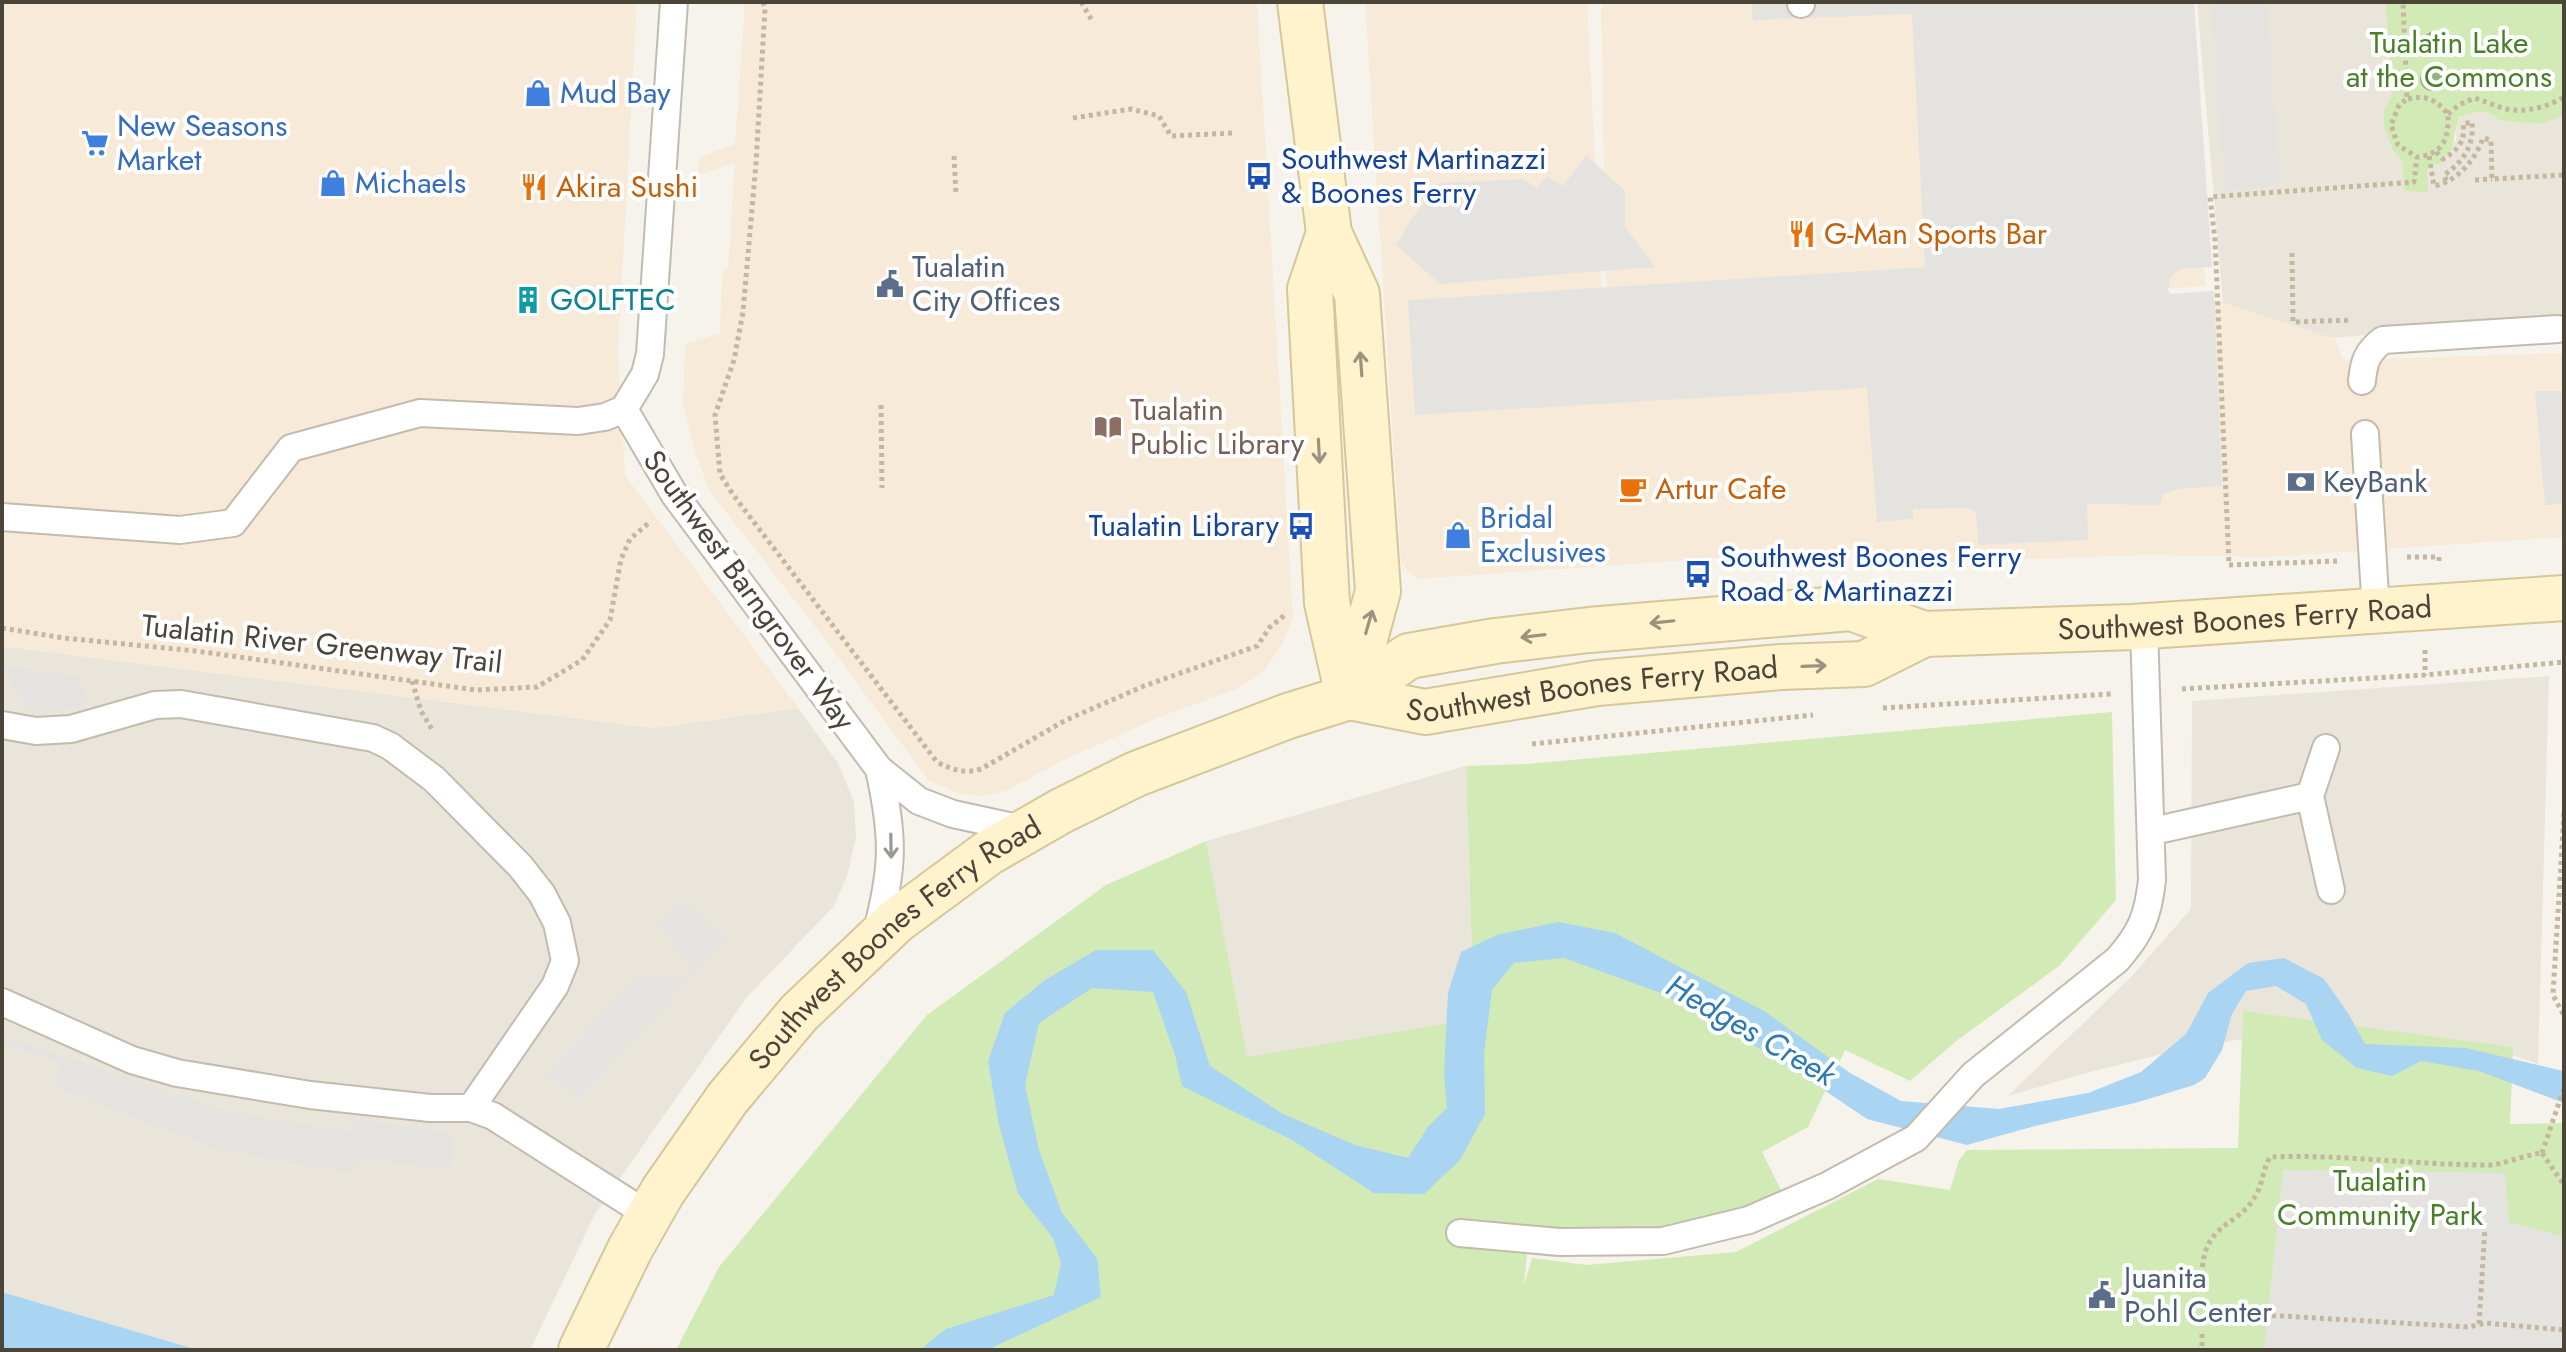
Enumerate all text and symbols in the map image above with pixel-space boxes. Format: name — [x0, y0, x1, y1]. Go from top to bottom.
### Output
park label: Tualatin Lake at the Commons — [2346, 21, 2552, 98]
place label: Mud Bay — [560, 71, 671, 114]
shop icon: Mud Bay — [523, 78, 553, 108]
place label: New Seasons Market — [117, 104, 287, 181]
supermarket icon: New Seasons Market — [80, 128, 110, 158]
place label: Southwest Martinazzi & Boones Ferry — [1281, 137, 1547, 214]
place label: Michaels — [355, 161, 466, 204]
bus stop icon: Southwest Martinazzi & Boones Ferry — [1244, 161, 1274, 191]
place label: Akira Sushi — [556, 165, 698, 208]
shop icon: Michaels — [318, 168, 348, 198]
restaurant icon: Akira Sushi — [519, 172, 549, 202]
place label: G-Man Sports Bar — [1824, 212, 2048, 255]
restaurant icon: G-Man Sports Bar — [1787, 219, 1817, 249]
place label: Tualatin City Offices — [912, 245, 1060, 322]
public building icon: Tualatin City Offices — [875, 269, 905, 299]
place label: GOLFTEC — [550, 278, 676, 321]
building icon: GOLFTEC — [513, 285, 543, 315]
one-way arrow — [1353, 351, 1368, 378]
place label: Tualatin Public Library — [1130, 388, 1305, 465]
library icon: Tualatin Public Library — [1093, 412, 1123, 442]
one-way arrow — [1312, 437, 1327, 464]
street label: Southwest Barngrover Way — [633, 441, 866, 739]
place label: KeyBank — [2323, 460, 2428, 503]
place label: Artur Cafe — [1655, 467, 1786, 510]
bank icon: KeyBank — [2286, 467, 2316, 497]
cafe icon: Artur Cafe — [1618, 474, 1648, 504]
place label: Bridal Exclusives — [1480, 496, 1606, 573]
place label: Tualatin Library — [1089, 504, 1280, 547]
bus stop icon: Tualatin Library — [1286, 511, 1316, 541]
shop icon: Bridal Exclusives — [1443, 520, 1473, 550]
place label: Southwest Boones Ferry Road & Martinazzi — [1720, 535, 2022, 612]
bus stop icon: Southwest Boones Ferry Road & Martinazzi — [1683, 559, 1713, 589]
street label: Southwest Boones Ferry Road — [2057, 585, 2433, 651]
street label: Tualatin River Greenway Trail — [140, 603, 504, 684]
one-way arrow — [1363, 609, 1378, 635]
one-way arrow — [1649, 615, 1676, 630]
one-way arrow — [1521, 629, 1546, 644]
street label: Southwest Boones Ferry Road — [1402, 645, 1780, 733]
one-way arrow — [1800, 658, 1827, 673]
street label: Southwest Boones Ferry Road — [738, 805, 1049, 1079]
one-way arrow — [883, 832, 898, 859]
water label: Hedges Creek — [1658, 963, 1845, 1098]
park label: Tualatin Community Park — [2277, 1159, 2484, 1236]
place label: Juanita Pohl Center — [2120, 1256, 2273, 1333]
public building icon: Juanita Pohl Center — [2087, 1280, 2117, 1310]

